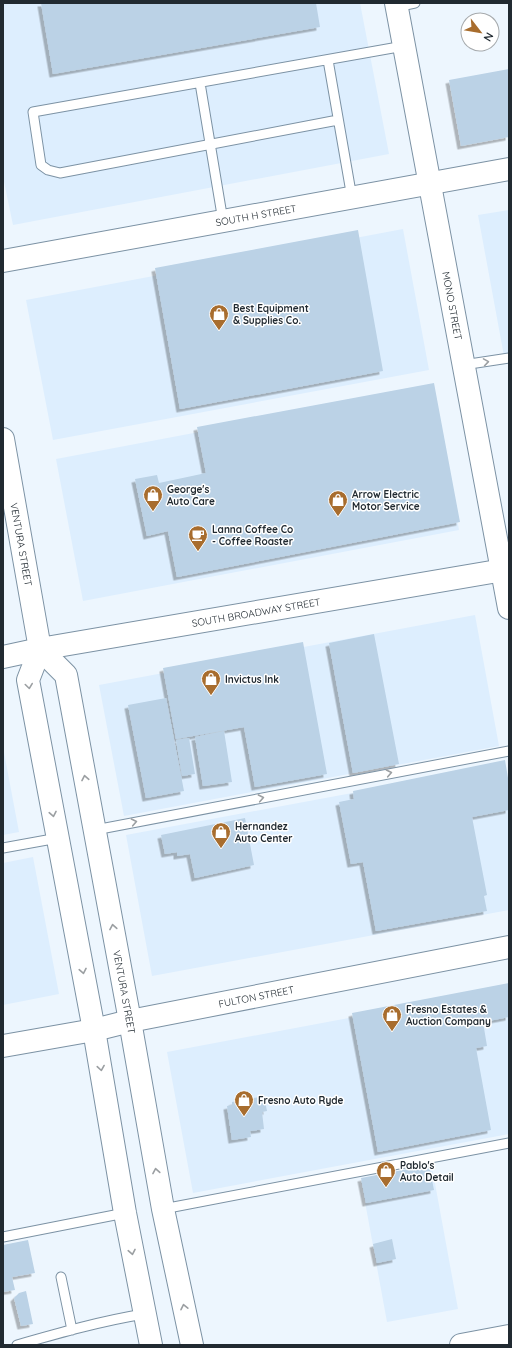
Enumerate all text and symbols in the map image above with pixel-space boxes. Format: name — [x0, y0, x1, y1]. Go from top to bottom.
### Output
north arrow — [460, 12, 500, 52]
text: N — [480, 30, 497, 44]
street label: SOUTH H STREET — [214, 201, 297, 229]
street label: MONO STREET — [440, 270, 465, 341]
place label: Best Equipment & Supplies Co. — [233, 302, 309, 327]
shop icon: Best Equipment & Supplies Co. — [208, 303, 230, 331]
one-way arrow — [483, 358, 489, 366]
place label: George's Auto Care — [167, 483, 215, 508]
shop icon: George's Auto Care — [142, 484, 164, 512]
place label: Arrow Electric Motor Service — [352, 488, 420, 513]
shop icon: Arrow Electric Motor Service — [327, 489, 349, 517]
street label: VENTURA STREET — [8, 502, 35, 587]
place label: Lanna Coffee Co - Coffee Roaster — [212, 523, 294, 548]
cafe icon: Lanna Coffee Co - Coffee Roaster — [187, 524, 209, 552]
street label: SOUTH BROADWAY STREET — [191, 595, 321, 630]
shop icon: Invictus Ink — [200, 668, 222, 696]
place label: Invictus Ink — [225, 673, 279, 686]
one-way arrow — [24, 683, 33, 689]
one-way arrow — [386, 770, 392, 778]
one-way arrow — [82, 775, 90, 781]
one-way arrow — [258, 794, 264, 802]
one-way arrow — [48, 810, 57, 817]
one-way arrow — [131, 819, 137, 827]
place label: Hernandez Auto Center — [235, 820, 293, 845]
shop icon: Hernandez Auto Center — [210, 821, 232, 849]
one-way arrow — [110, 924, 118, 930]
street label: VENTURA STREET — [111, 949, 139, 1035]
one-way arrow — [78, 968, 87, 974]
street label: FULTON STREET — [217, 983, 295, 1010]
place label: Fresno Estates & Auction Company — [406, 1003, 491, 1028]
shop icon: Fresno Estates & Auction Company — [381, 1004, 403, 1032]
one-way arrow — [96, 1065, 105, 1071]
shop icon: Fresno Auto Ryde — [233, 1089, 255, 1117]
place label: Fresno Auto Ryde — [258, 1094, 344, 1107]
place label: Pablo's Auto Detail — [400, 1159, 454, 1184]
shop icon: Pablo's Auto Detail — [375, 1160, 397, 1188]
one-way arrow — [153, 1168, 161, 1174]
one-way arrow — [128, 1249, 136, 1255]
one-way arrow — [180, 1304, 188, 1310]

